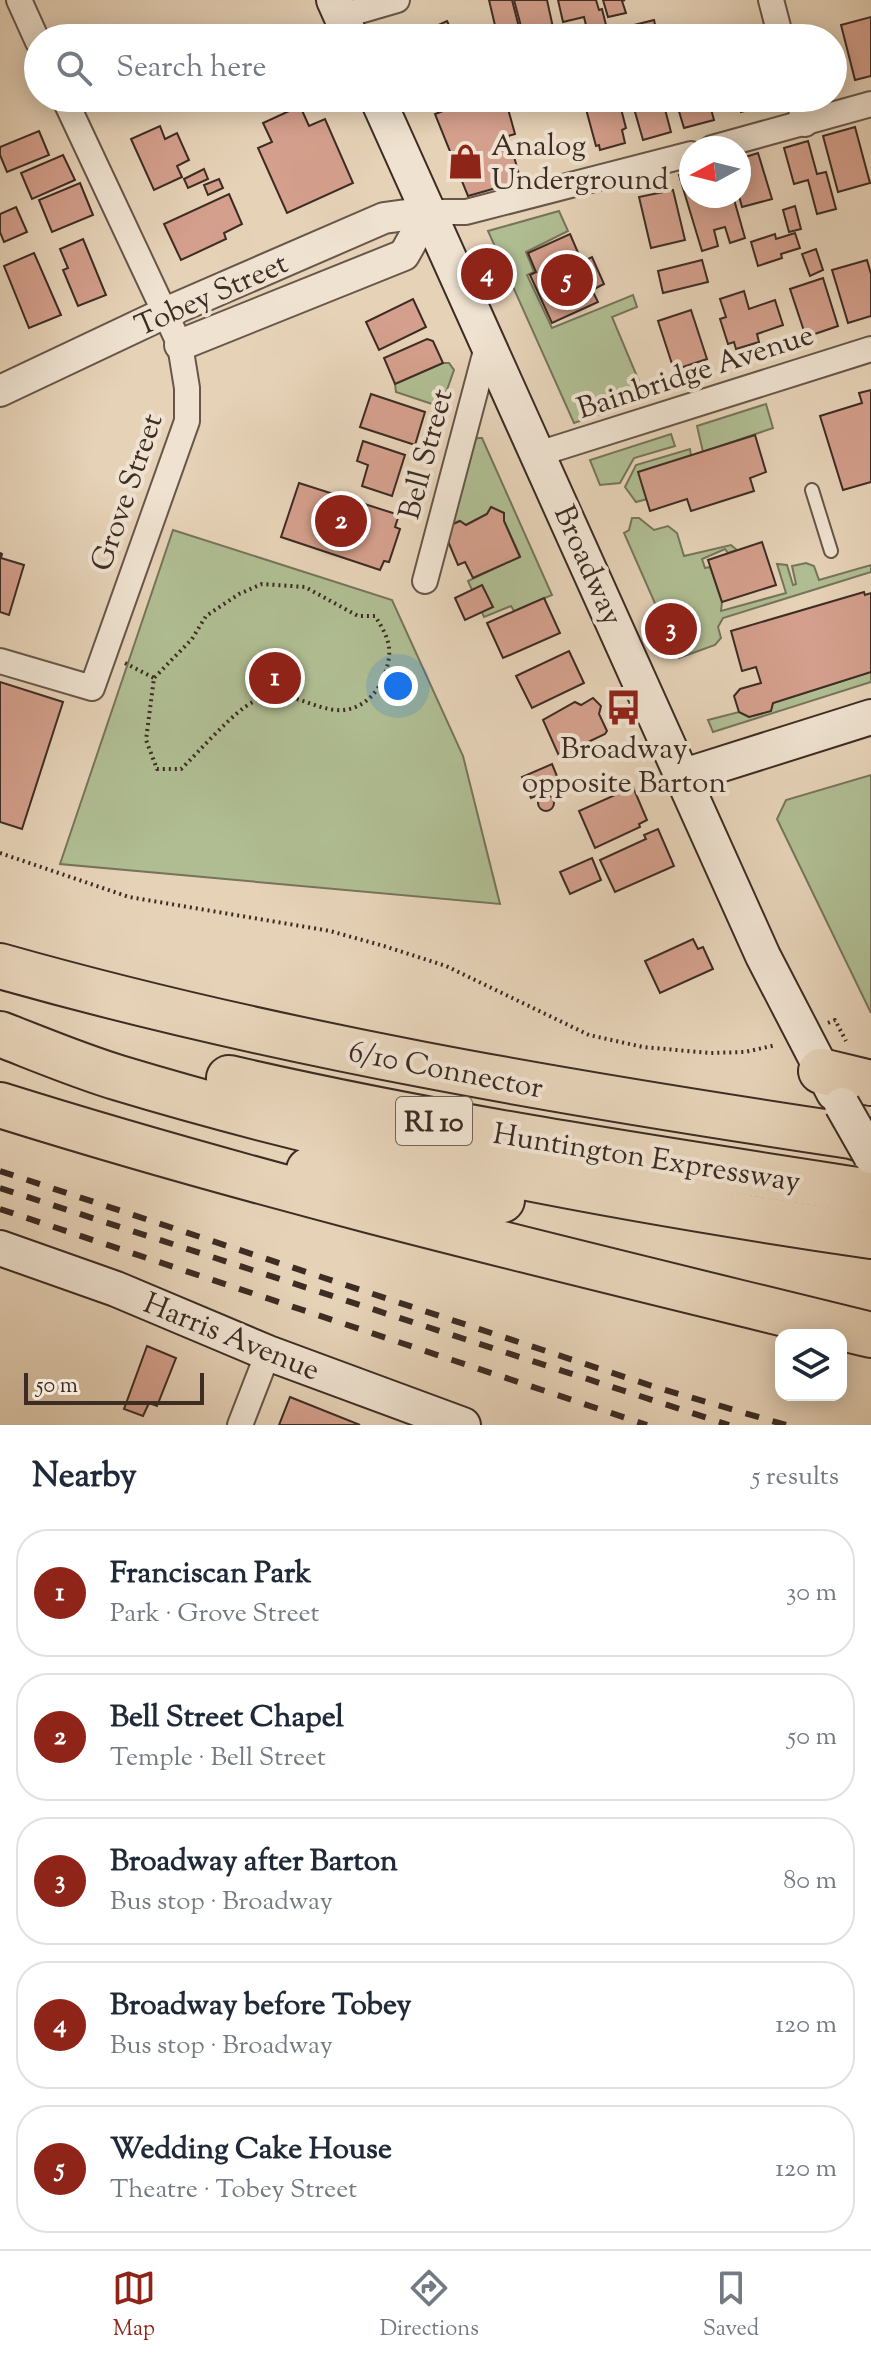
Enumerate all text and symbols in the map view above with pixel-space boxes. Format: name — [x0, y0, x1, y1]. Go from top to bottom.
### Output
search box — [24, 24, 847, 112]
icon: search — [52, 46, 96, 90]
text: Search here — [116, 47, 266, 90]
place label: Analog Underground — [491, 126, 669, 203]
north arrow — [679, 136, 751, 208]
shop icon: Analog Underground — [446, 143, 484, 181]
street label: Tobey Street — [129, 243, 295, 349]
pin: 4 — [461, 244, 513, 304]
pin: 5 — [541, 250, 593, 310]
street label: Bainbridge Avenue — [572, 315, 820, 432]
street label: Bell Street — [389, 385, 465, 525]
street label: Grove Street — [81, 408, 175, 577]
pin: 2 — [315, 491, 367, 551]
street label: Broadway — [541, 499, 632, 633]
pin: 3 — [645, 599, 697, 659]
pin: 1 — [249, 648, 301, 708]
your location — [378, 666, 418, 706]
bus stop icon: Broadway opposite Barton — [605, 688, 643, 726]
place label: Broadway opposite Barton — [522, 729, 726, 806]
street label: 6/10 Connector — [345, 1032, 546, 1111]
road number: RI 10 — [396, 1097, 472, 1145]
street label: Huntington Expressway — [490, 1114, 803, 1205]
street label: Harris Avenue — [137, 1283, 326, 1393]
map controls — [775, 1329, 847, 1401]
button: layers — [775, 1329, 847, 1401]
scale bar — [24, 1369, 204, 1405]
text: 50 m — [36, 1371, 78, 1403]
text: Nearby — [32, 1453, 137, 1502]
text: 5 results — [751, 1459, 839, 1496]
text: Franciscan Park — [110, 1553, 311, 1596]
text: 1 — [56, 1575, 64, 1612]
text: 30 m — [786, 1575, 837, 1612]
text: Park · Grove Street — [110, 1596, 319, 1633]
text: Bell Street Chapel — [110, 1697, 344, 1740]
text: 2 — [54, 1719, 66, 1756]
text: 50 m — [787, 1719, 837, 1756]
text: Temple · Bell Street — [110, 1740, 326, 1777]
text: Broadway after Barton — [110, 1841, 398, 1884]
text: 3 — [55, 1863, 65, 1900]
text: 80 m — [783, 1863, 837, 1900]
text: Bus stop · Broadway — [110, 1884, 333, 1921]
text: Broadway before Tobey — [110, 1985, 411, 2028]
text: 4 — [53, 2007, 67, 2044]
text: 120 m — [775, 2007, 837, 2044]
text: Bus stop · Broadway — [110, 2028, 333, 2065]
text: Wedding Cake House — [110, 2129, 392, 2172]
text: 5 — [56, 2151, 64, 2188]
text: 120 m — [775, 2151, 837, 2188]
text: Theatre · Tobey Street — [110, 2172, 357, 2209]
tab: Map — [112, 2266, 156, 2346]
tab: Directions — [380, 2266, 479, 2346]
tab: Saved — [703, 2266, 759, 2346]

